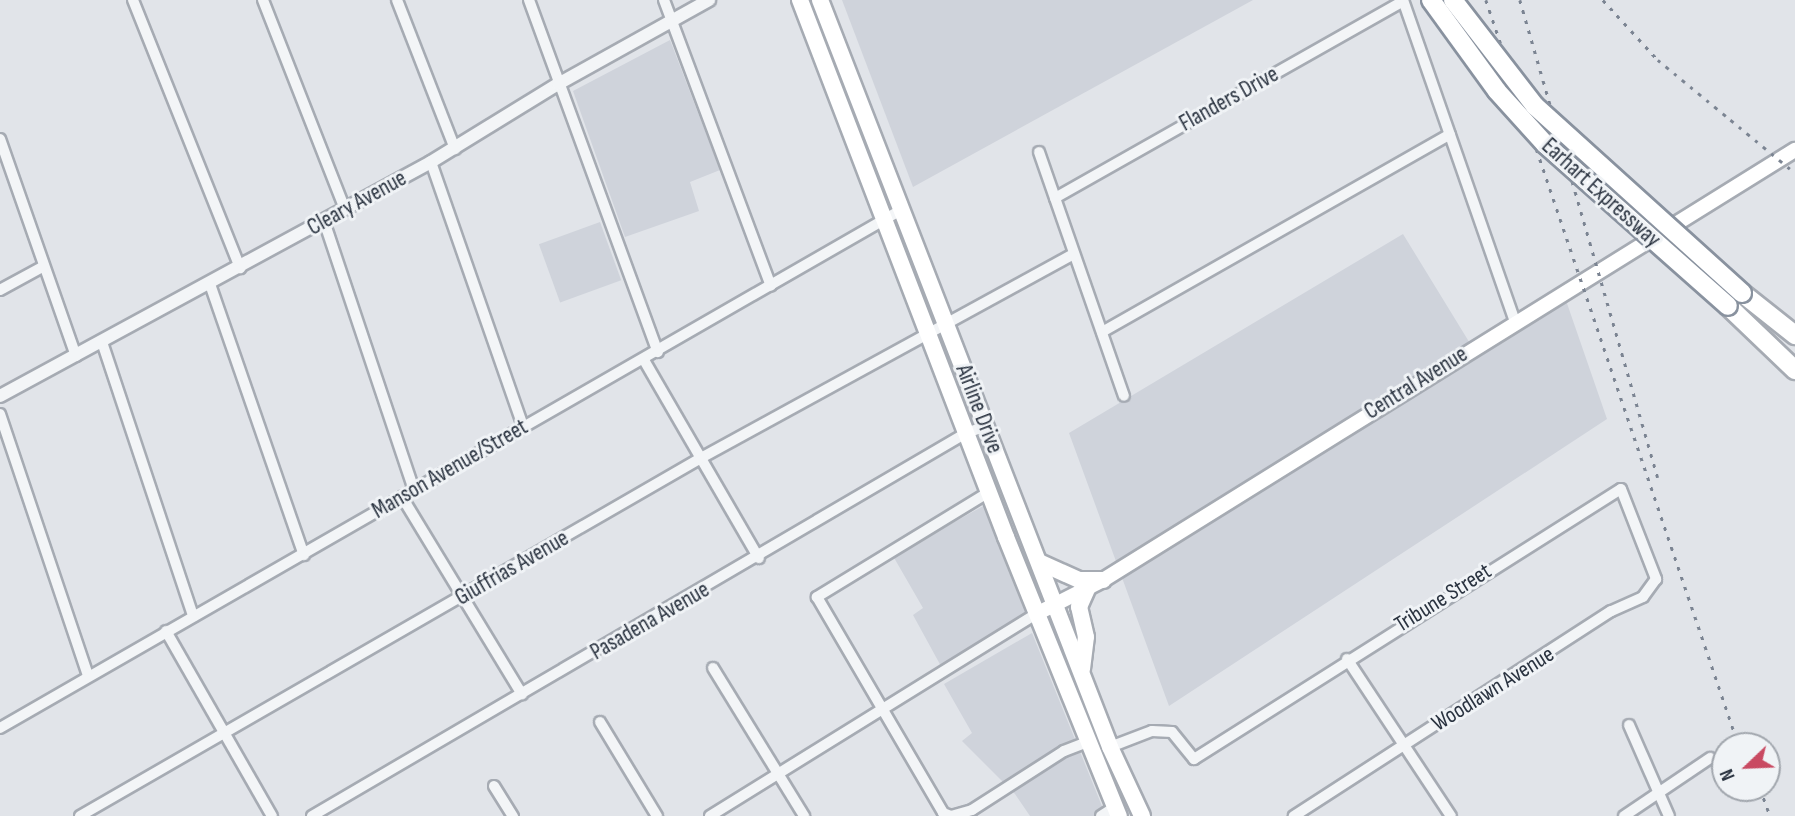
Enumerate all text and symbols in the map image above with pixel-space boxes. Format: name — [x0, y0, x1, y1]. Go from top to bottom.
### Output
street label: Flanders Drive — [1175, 61, 1283, 137]
street label: Earhart Expressway — [1536, 132, 1666, 254]
street label: Cleary Avenue — [303, 164, 411, 242]
street label: Central Avenue — [1359, 340, 1473, 426]
street label: Airline Drive — [950, 361, 1008, 457]
street label: Manson Avenue/Street — [367, 413, 533, 525]
street label: Giuffrias Avenue — [450, 524, 574, 612]
street label: Tribune Street — [1389, 557, 1497, 639]
street label: Pasadena Avenue — [586, 576, 714, 666]
street label: Woodlawn Avenue — [1427, 640, 1559, 738]
north arrow — [1711, 732, 1781, 802]
text: N — [1715, 765, 1741, 784]

